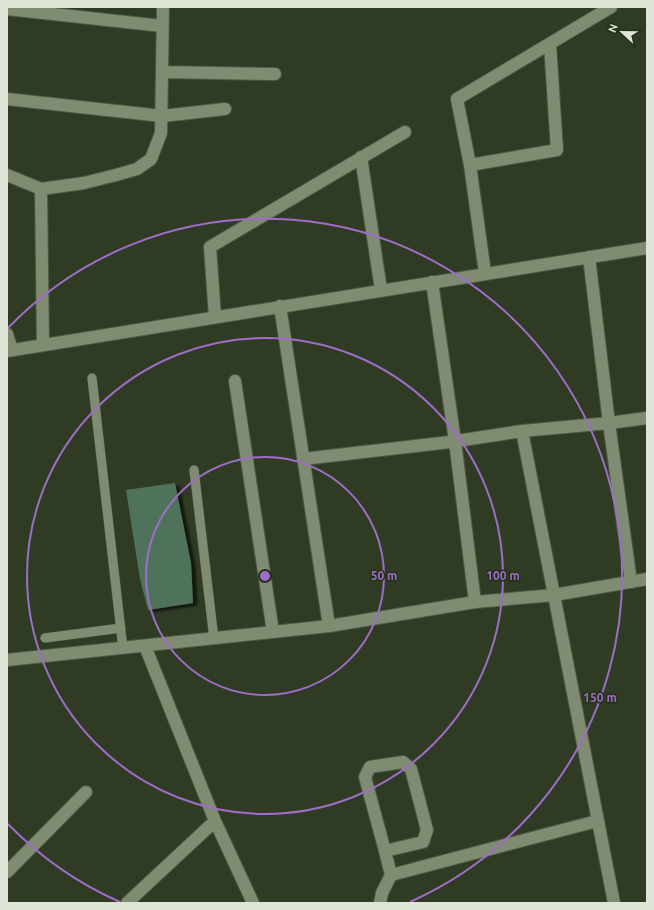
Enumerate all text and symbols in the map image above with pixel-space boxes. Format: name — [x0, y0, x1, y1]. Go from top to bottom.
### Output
north arrow — [602, 12, 642, 52]
text: N — [606, 22, 620, 34]
centre of rings — [258, 569, 272, 583]
text: 50 m — [371, 569, 397, 582]
text: 100 m — [486, 569, 520, 582]
text: 150 m — [583, 691, 617, 704]

